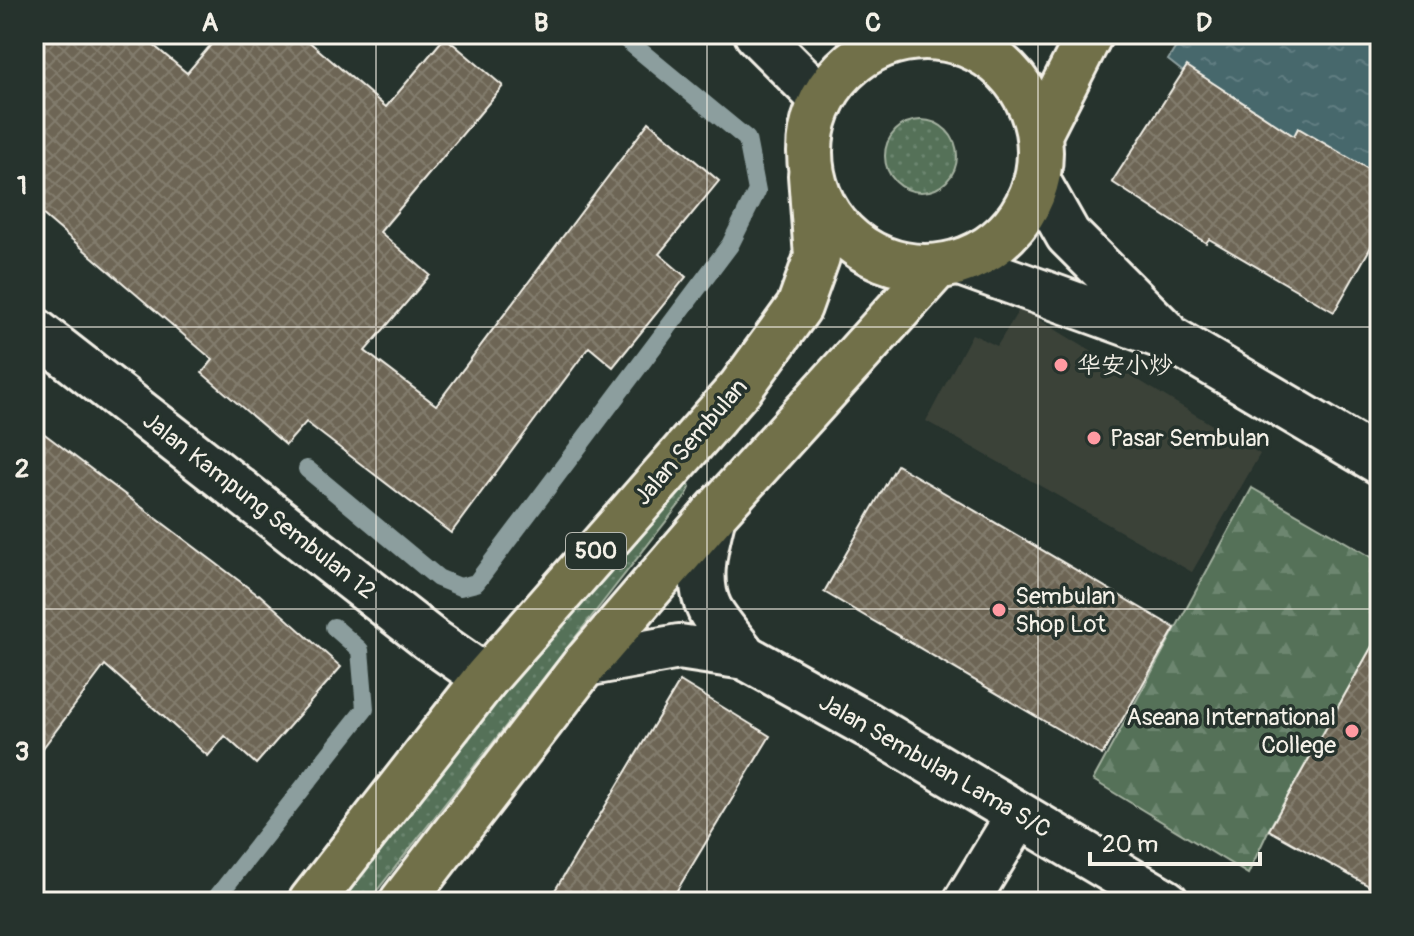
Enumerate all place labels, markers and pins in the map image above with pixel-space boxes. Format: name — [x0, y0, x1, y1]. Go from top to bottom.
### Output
place label: 华安小炒 — [1077, 351, 1173, 380]
marker: 华安小炒 — [1052, 356, 1070, 374]
place label: Pasar Sembulan — [1110, 424, 1270, 453]
marker: Pasar Sembulan — [1085, 429, 1103, 447]
place label: Sembulan Shop Lot — [1015, 582, 1116, 639]
marker: Sembulan Shop Lot — [990, 601, 1008, 619]
place label: Aseana International College — [1126, 703, 1336, 760]
marker: Aseana International College — [1343, 722, 1361, 740]

